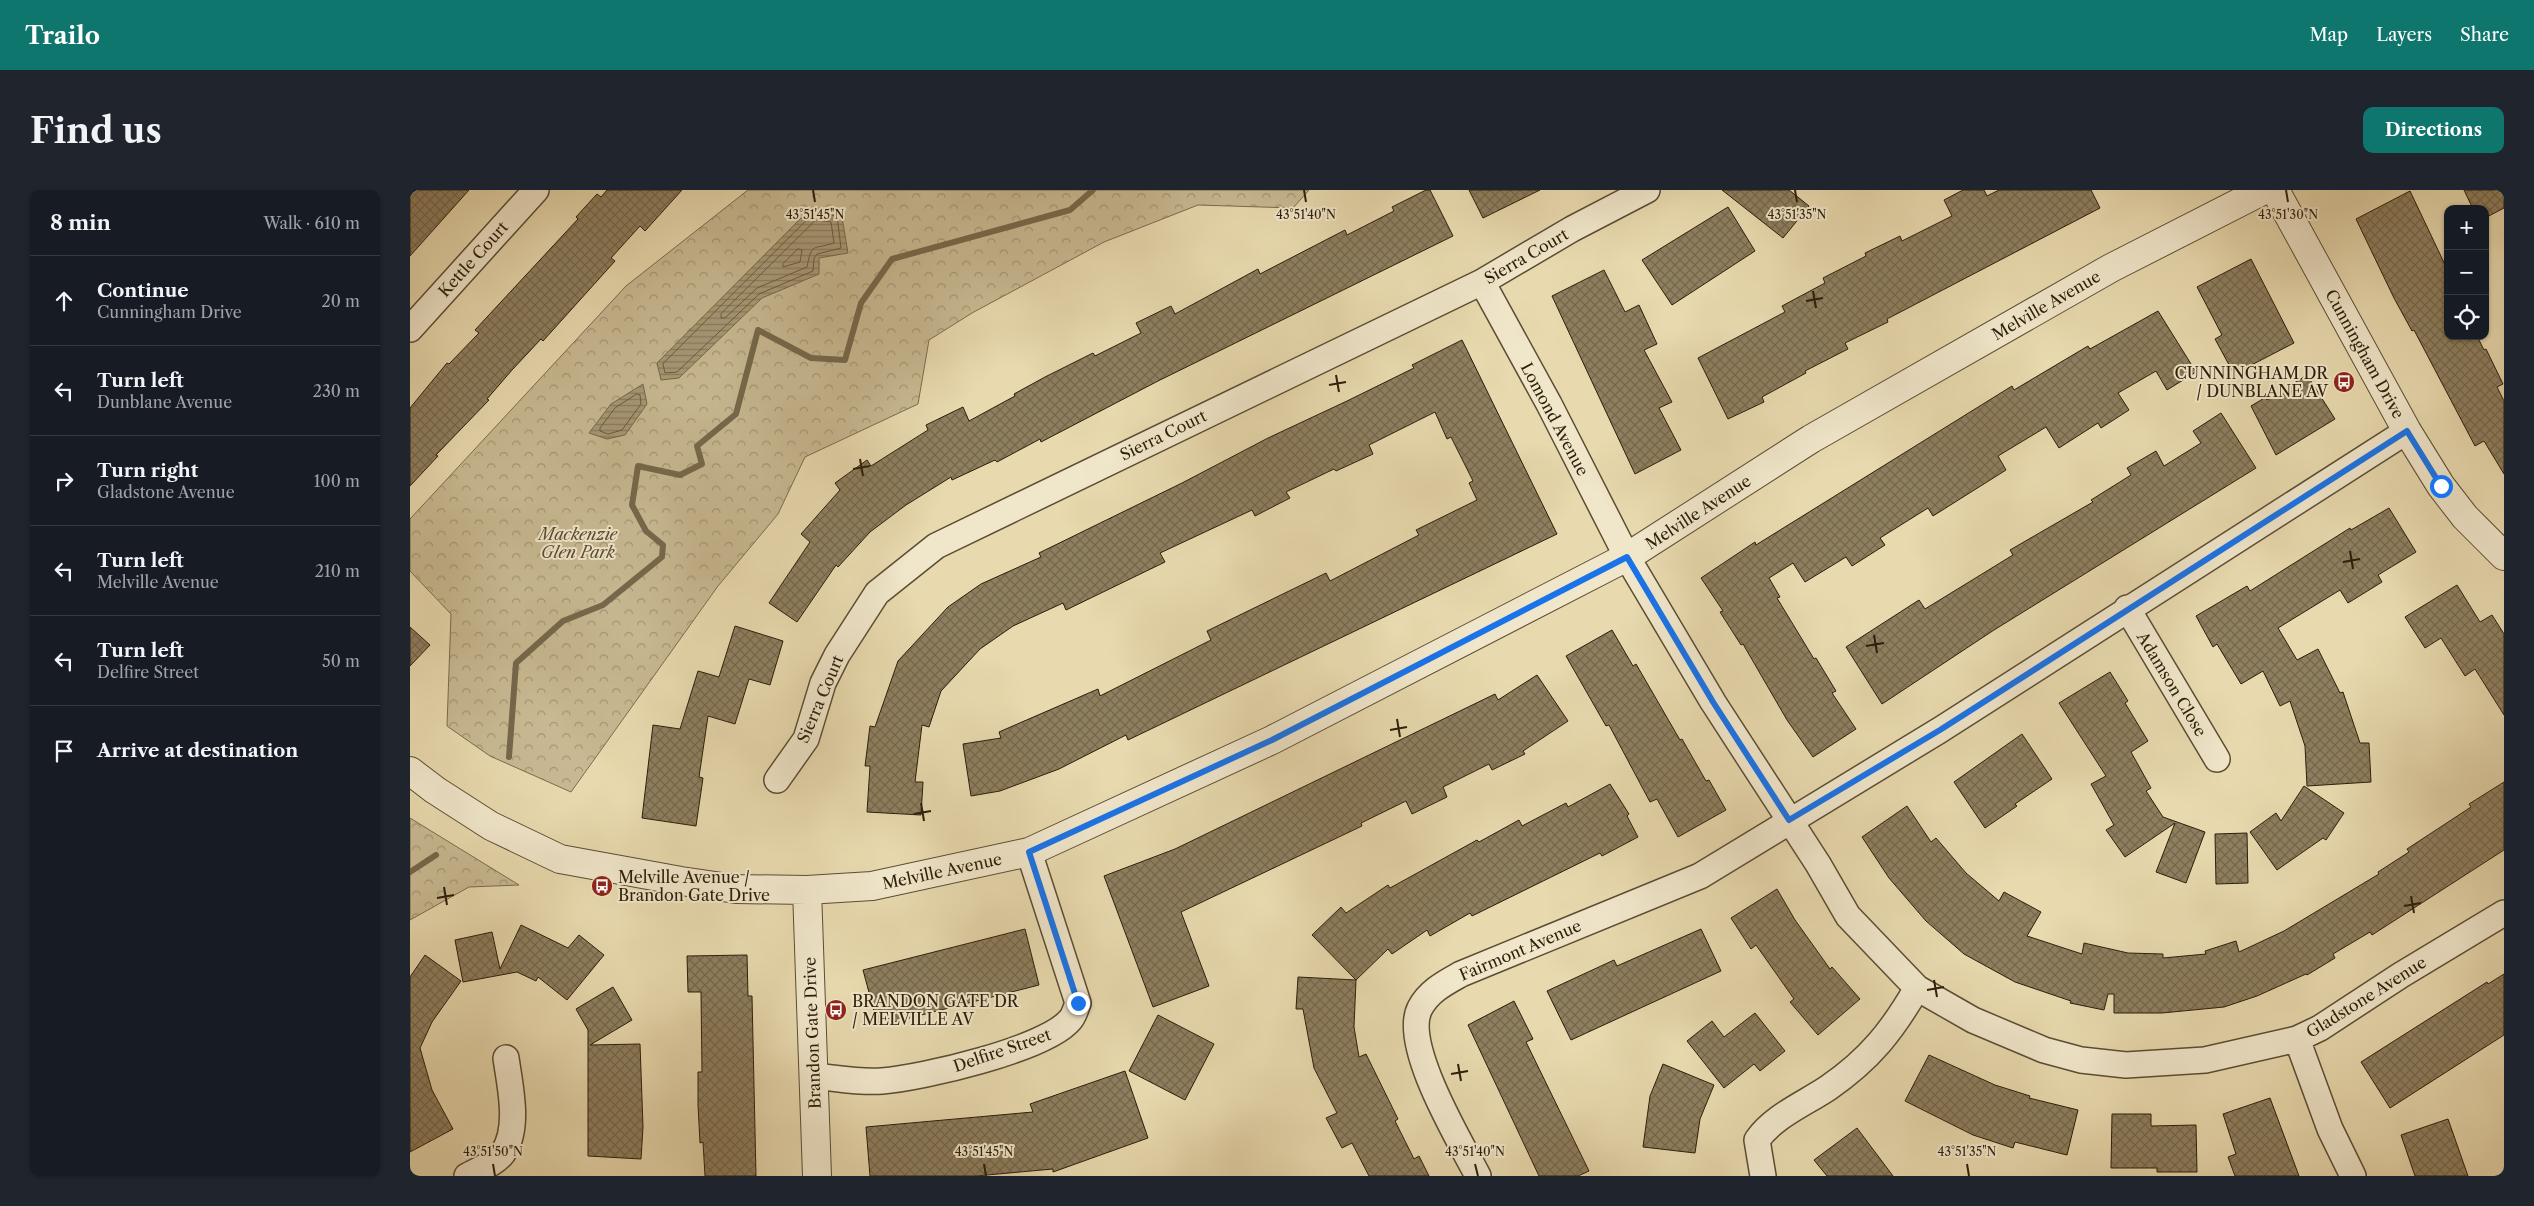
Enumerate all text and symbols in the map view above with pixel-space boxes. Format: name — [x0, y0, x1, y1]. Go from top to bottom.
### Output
text: Trailo — [25, 21, 100, 50]
text: Map — [2310, 24, 2348, 46]
text: Layers — [2376, 24, 2432, 46]
text: Share — [2460, 24, 2509, 46]
button: Directions — [2363, 107, 2504, 153]
text: Find us — [30, 109, 162, 152]
map controls — [2444, 205, 2489, 340]
button: + — [2444, 205, 2489, 250]
text: 43°51'45"N — [786, 207, 844, 222]
text: 43°51'40"N — [1276, 207, 1336, 222]
text: 43°51'35"N — [1768, 207, 1827, 222]
text: 43°51'30"N — [2258, 207, 2318, 222]
text: 8 min — [50, 210, 111, 235]
text: Walk · 610 m — [263, 213, 360, 233]
street label: Kettle Court — [434, 217, 512, 301]
street label: Sierra Court — [1480, 224, 1572, 288]
button: − — [2444, 250, 2489, 295]
street label: Melville Avenue — [1988, 266, 2104, 344]
text: Continue — [97, 279, 189, 302]
street label: Cunningham Drive — [2321, 286, 2409, 422]
icon: ahead — [50, 287, 78, 315]
text: 20 m — [321, 291, 360, 311]
button: locate — [2444, 295, 2489, 340]
text: Cunningham Drive — [97, 302, 242, 322]
street label: Lomond Avenue — [1517, 359, 1593, 479]
place label: CUNNINGHAM DR / DUNBLANE AV — [2174, 363, 2329, 401]
text: Turn left — [97, 369, 184, 392]
bus stop icon: CUNNINGHAM DR / DUNBLANE AV — [2332, 370, 2356, 394]
icon: left — [50, 377, 78, 405]
text: 230 m — [313, 381, 360, 401]
text: Dunblane Avenue — [97, 392, 232, 412]
street label: Sierra Court — [1116, 405, 1210, 465]
text: Turn right — [97, 459, 198, 482]
icon: right — [50, 467, 78, 495]
street label: Melville Avenue — [1641, 470, 1755, 554]
text: 100 m — [314, 471, 360, 491]
route start — [2430, 475, 2453, 498]
text: Gladstone Avenue — [97, 482, 235, 502]
park label: Mackenzie Glen Park — [537, 524, 618, 562]
text: Turn left — [97, 549, 184, 572]
icon: left — [50, 557, 78, 585]
text: 210 m — [315, 561, 360, 581]
text: Melville Avenue — [97, 572, 219, 592]
street label: Adamson Close — [2132, 627, 2211, 740]
text: Turn left — [97, 639, 184, 662]
icon: left — [50, 647, 78, 675]
text: 50 m — [322, 651, 360, 671]
street label: Sierra Court — [792, 652, 848, 746]
text: Delfire Street — [97, 662, 199, 682]
icon: arrive — [50, 737, 78, 765]
text: Arrive at destination — [97, 739, 298, 762]
street label: Melville Avenue — [880, 849, 1004, 893]
place label: Melville Avenue / Brandon Gate Drive — [618, 867, 770, 905]
bus stop icon: Melville Avenue / Brandon Gate Drive — [590, 874, 614, 898]
street label: Fairmont Avenue — [1456, 915, 1584, 985]
street label: Gladstone Avenue — [2302, 952, 2430, 1042]
street label: Brandon Gate Drive — [799, 957, 825, 1109]
place label: BRANDON GATE DR / MELVILLE AV — [852, 991, 1020, 1029]
route end — [1067, 992, 1090, 1015]
bus stop icon: BRANDON GATE DR / MELVILLE AV — [824, 998, 848, 1022]
street label: Delfire Street — [951, 1024, 1054, 1076]
text: 43°51'50"N — [463, 1144, 523, 1159]
text: 43°51'45"N — [955, 1144, 1013, 1159]
text: 43°51'40"N — [1445, 1144, 1505, 1159]
text: 43°51'35"N — [1938, 1144, 1997, 1159]

